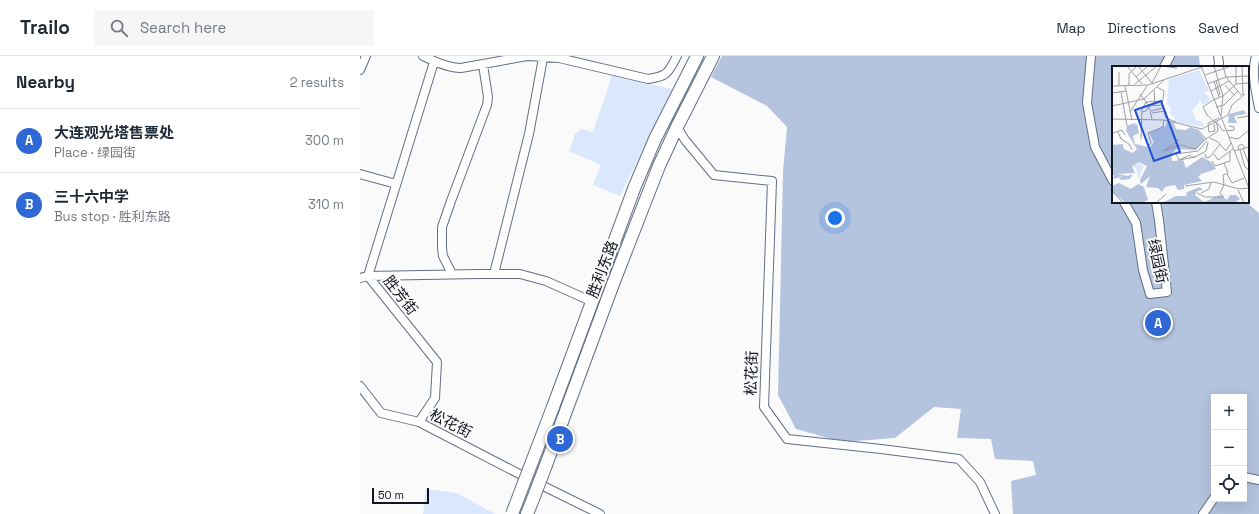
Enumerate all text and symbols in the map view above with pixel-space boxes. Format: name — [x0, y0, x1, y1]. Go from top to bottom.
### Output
search box — [94, 10, 374, 46]
text: Trailo — [20, 15, 70, 40]
icon: search — [108, 17, 130, 39]
text: Search here — [140, 18, 226, 37]
text: Map — [1056, 19, 1086, 37]
text: Directions — [1108, 19, 1176, 37]
text: Saved — [1198, 19, 1239, 37]
inset map — [1112, 66, 1249, 203]
text: Nearby — [16, 71, 75, 93]
text: 2 results — [290, 74, 344, 91]
text: 大连观光塔售票处 — [54, 123, 174, 142]
text: A — [25, 132, 33, 149]
text: 300 m — [305, 132, 344, 149]
text: Place · 绿园街 — [54, 144, 136, 161]
text: 三十六中学 — [54, 187, 129, 206]
text: B — [25, 196, 33, 213]
text: 310 m — [308, 196, 344, 213]
text: Bus stop · 胜利东路 — [54, 208, 171, 225]
your location — [825, 208, 845, 228]
street label: 绿园街 — [1144, 237, 1172, 285]
street label: 胜利东路 — [582, 238, 622, 300]
street label: 胜芳街 — [380, 271, 422, 319]
pin: A — [1145, 308, 1171, 338]
street label: 松花街 — [741, 350, 761, 396]
map controls — [1211, 394, 1247, 502]
button: + — [1211, 394, 1247, 430]
street label: 松花街 — [427, 404, 475, 442]
pin: B — [547, 424, 573, 454]
button: − — [1211, 430, 1247, 466]
button: locate — [1211, 466, 1247, 502]
scale bar — [372, 486, 429, 505]
text: 50 m — [378, 488, 404, 502]

